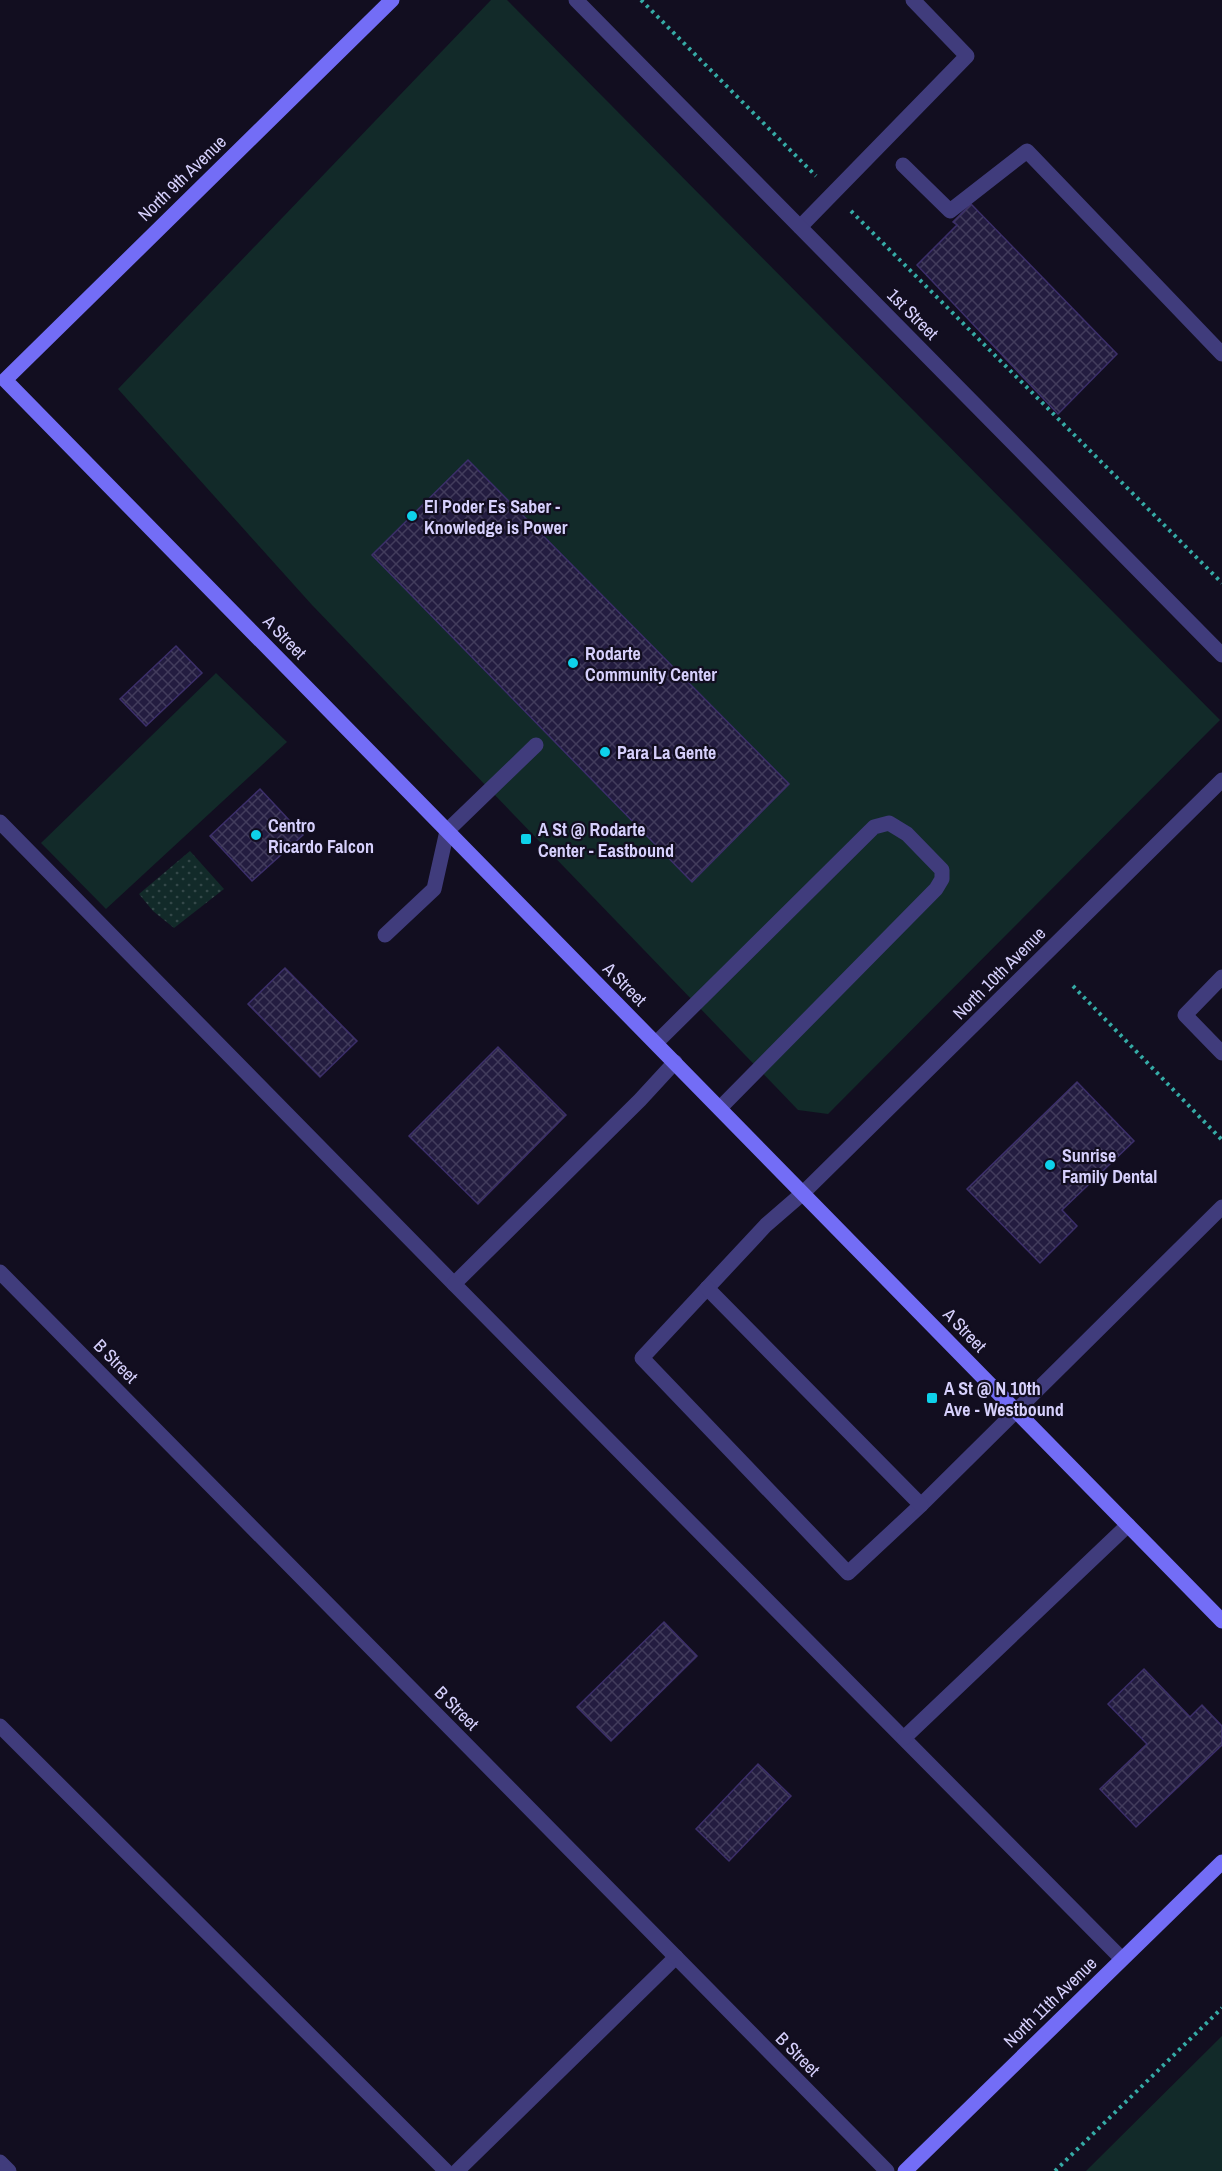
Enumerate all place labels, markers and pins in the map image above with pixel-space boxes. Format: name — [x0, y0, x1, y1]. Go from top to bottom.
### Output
place label: El Poder Es Saber - Knowledge is Power — [424, 494, 568, 540]
marker: El Poder Es Saber - Knowledge is Power — [405, 509, 419, 523]
place label: Rodarte Community Center — [585, 641, 717, 687]
marker: Rodarte Community Center — [566, 656, 580, 670]
place label: Para La Gente — [617, 740, 716, 765]
marker: Para La Gente — [598, 745, 612, 759]
place label: Centro Ricardo Falcon — [268, 813, 374, 859]
place label: A St @ Rodarte Center - Eastbound — [538, 817, 674, 863]
marker: Centro Ricardo Falcon — [249, 828, 263, 842]
marker: A St @ Rodarte Center - Eastbound — [519, 832, 533, 846]
place label: Sunrise Family Dental — [1062, 1143, 1157, 1189]
marker: Sunrise Family Dental — [1043, 1158, 1057, 1172]
place label: A St @ N 10th Ave - Westbound — [944, 1376, 1064, 1422]
marker: A St @ N 10th Ave - Westbound — [925, 1391, 939, 1405]

